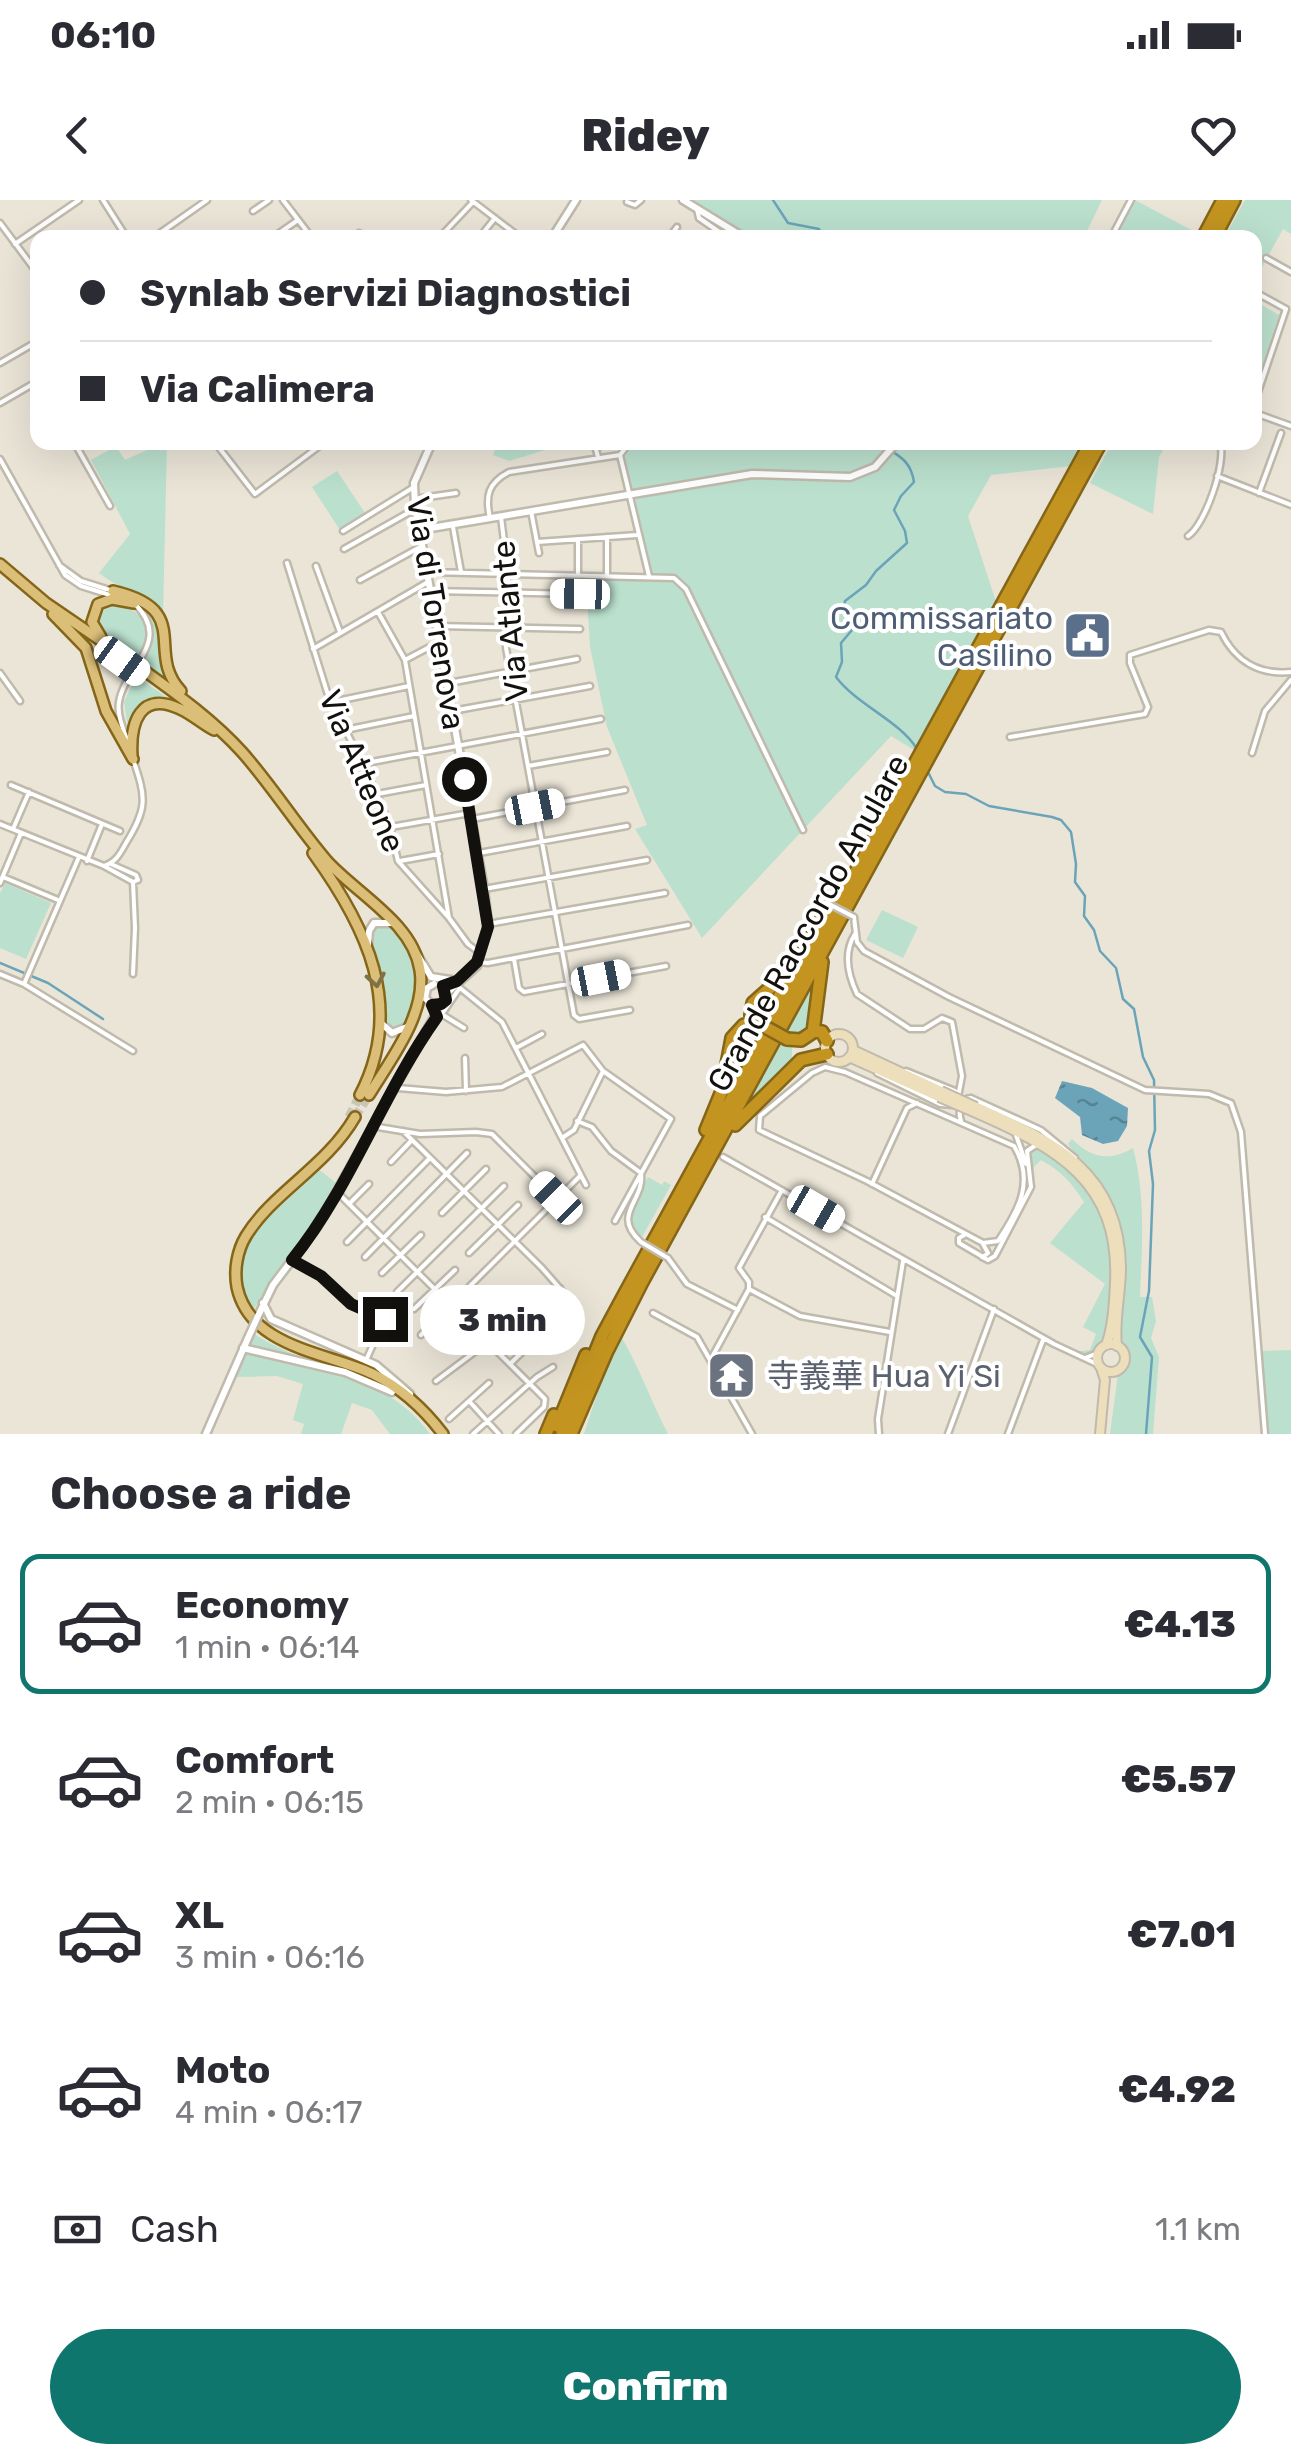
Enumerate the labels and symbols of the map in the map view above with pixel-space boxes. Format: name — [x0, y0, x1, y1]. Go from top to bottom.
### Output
street label: Via di Torrenova — [399, 494, 473, 732]
street label: Via Atlante — [484, 539, 536, 703]
car — [550, 578, 610, 610]
place label: Commissariato Casilino — [830, 599, 1053, 674]
public building icon: Commissariato Casilino — [1062, 610, 1114, 662]
car — [89, 631, 155, 691]
street label: Via Atteone — [311, 684, 413, 858]
street label: Grande Raccordo Anulare — [699, 748, 917, 1098]
route start — [442, 757, 487, 802]
car — [503, 787, 567, 827]
car — [569, 958, 633, 998]
one-way arrow — [365, 972, 386, 988]
car — [524, 1166, 588, 1230]
car — [783, 1181, 849, 1237]
callout: 3 min — [420, 1284, 585, 1354]
route end — [363, 1297, 408, 1342]
temple icon: 寺義華 Hua Yi Si — [706, 1350, 758, 1402]
place label: 寺義華 Hua Yi Si — [767, 1357, 1001, 1395]

